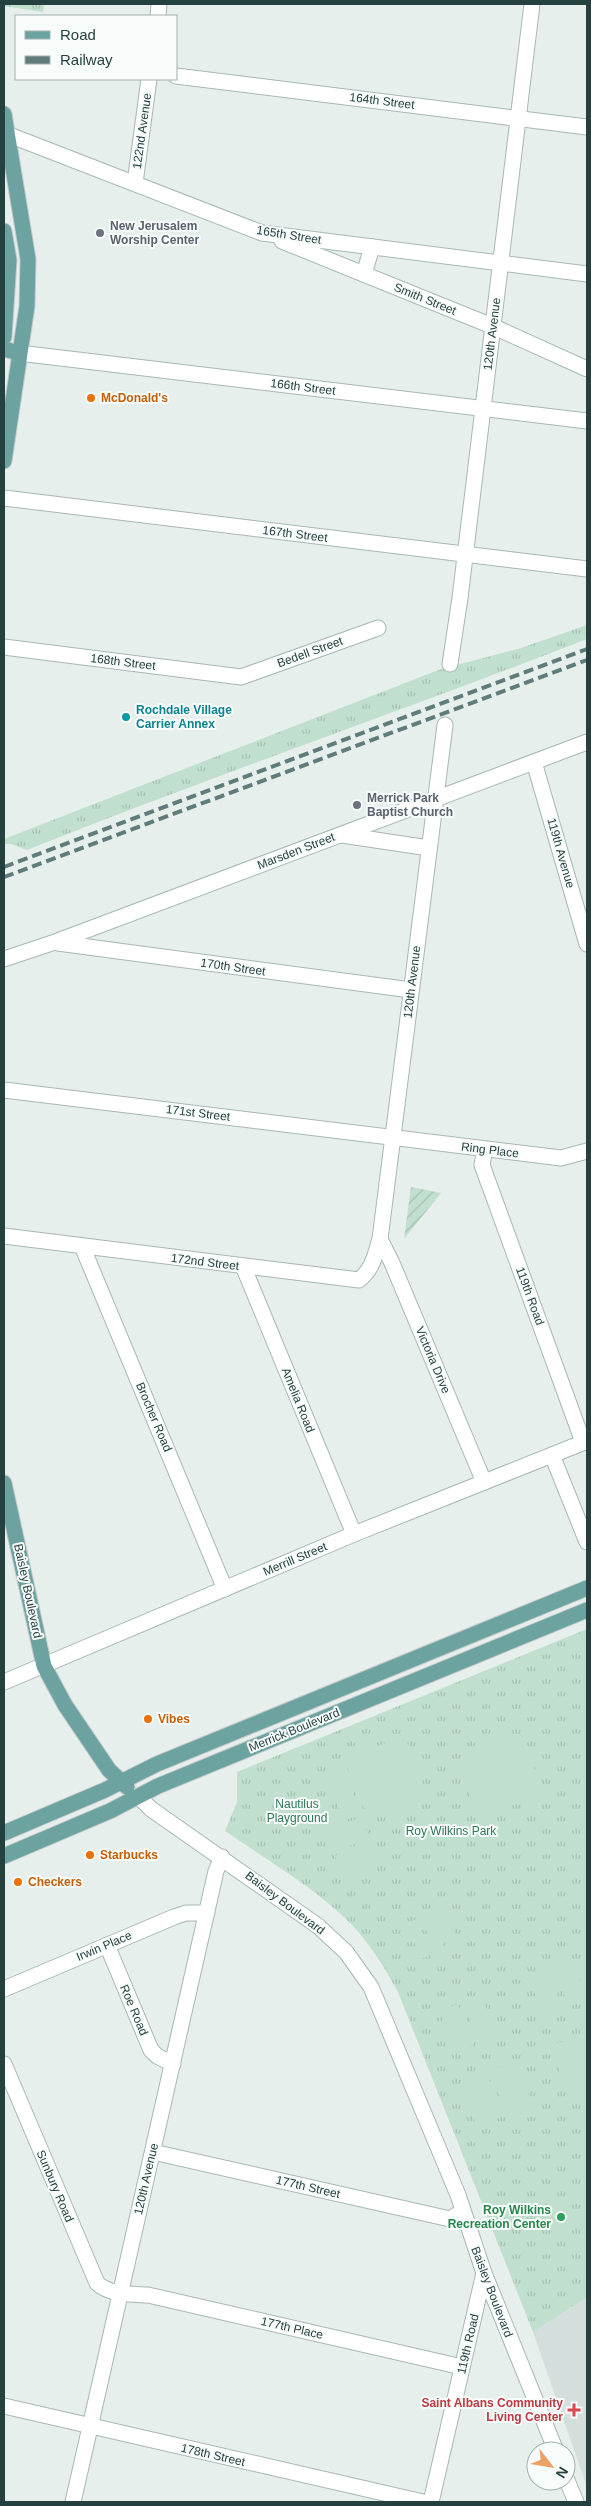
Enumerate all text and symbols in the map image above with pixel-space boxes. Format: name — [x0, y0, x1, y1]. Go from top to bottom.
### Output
legend — [15, 15, 178, 80]
text: Road — [60, 26, 96, 43]
text: Railway — [60, 51, 113, 68]
street label: 164th Street — [349, 90, 416, 112]
street label: 122nd Avenue — [130, 92, 154, 170]
place label: New Jerusalem Worship Center — [110, 219, 199, 247]
street label: 165th Street — [256, 223, 323, 247]
marker: New Jerusalem Worship Center — [94, 227, 106, 239]
street label: Smith Street — [392, 280, 459, 318]
street label: 120th Avenue — [481, 297, 503, 371]
street label: 166th Street — [270, 376, 337, 398]
place label: McDonald's — [101, 391, 168, 405]
marker: McDonald's — [85, 392, 97, 404]
street label: 167th Street — [262, 523, 329, 545]
street label: Bedell Street — [275, 633, 345, 670]
street label: 168th Street — [90, 651, 157, 673]
place label: Rochdale Village Carrier Annex — [136, 703, 232, 731]
marker: Rochdale Village Carrier Annex — [120, 711, 132, 723]
place label: Merrick Park Baptist Church — [367, 791, 453, 819]
marker: Merrick Park Baptist Church — [351, 799, 363, 811]
street label: 119th Avenue — [544, 816, 578, 890]
street label: Marsden Street — [255, 830, 337, 872]
street label: 120th Avenue — [401, 945, 423, 1019]
street label: 170th Street — [200, 956, 267, 979]
street label: 171st Street — [165, 1102, 232, 1124]
street label: Ring Place — [460, 1140, 520, 1161]
street label: 172nd Street — [170, 1251, 241, 1273]
street label: 119th Road — [513, 1265, 547, 1327]
street label: Victoria Drive — [413, 1325, 453, 1396]
street label: Amelia Road — [279, 1366, 317, 1434]
street label: Brocher Road — [133, 1380, 175, 1454]
street label: Merrill Street — [261, 1539, 330, 1579]
street label: Baisley Boulevard — [11, 1543, 45, 1639]
street label: Merrick Boulevard — [247, 1705, 341, 1755]
place label: Vibes — [158, 1712, 190, 1726]
marker: Vibes — [142, 1713, 154, 1725]
park label: Nautilus Playground — [267, 1797, 327, 1825]
park label: Roy Wilkins Park — [406, 1824, 497, 1838]
place label: Starbucks — [100, 1848, 158, 1862]
marker: Starbucks — [84, 1849, 96, 1861]
street label: Baisley Boulevard — [242, 1869, 328, 1937]
place label: Checkers — [28, 1875, 82, 1889]
marker: Checkers — [12, 1876, 24, 1888]
street label: Irwin Place — [74, 1928, 134, 1964]
street label: Roe Road — [117, 1982, 151, 2038]
street label: 120th Avenue — [131, 2141, 161, 2216]
street label: Sunbury Road — [34, 2148, 76, 2224]
street label: 177th Street — [275, 2173, 342, 2201]
place label: Roy Wilkins Recreation Center — [448, 2203, 551, 2231]
marker: Roy Wilkins Recreation Center — [555, 2211, 567, 2223]
street label: Baisley Boulevard — [468, 2245, 516, 2339]
street label: 119th Road — [454, 2313, 482, 2375]
street label: 177th Place — [260, 2314, 325, 2342]
place label: Saint Albans Community Living Center — [421, 2396, 563, 2424]
marker: Saint Albans Community Living Center — [567, 2403, 581, 2417]
street label: 178th Street — [180, 2441, 247, 2469]
north arrow — [526, 2441, 576, 2491]
text: N — [553, 2464, 572, 2481]

